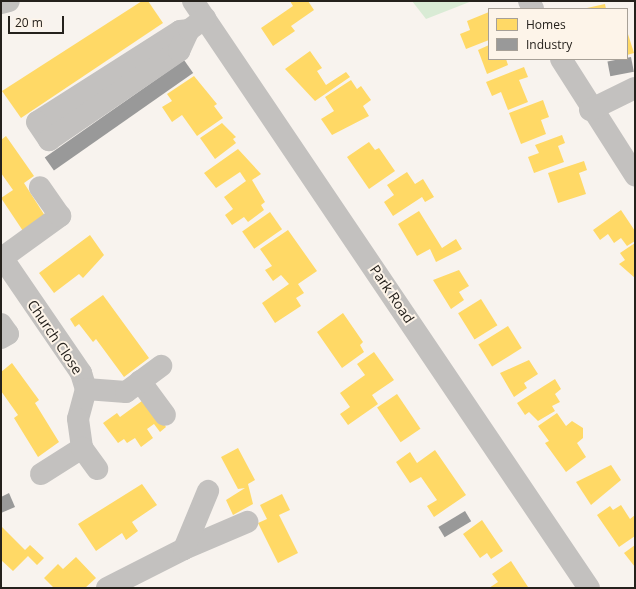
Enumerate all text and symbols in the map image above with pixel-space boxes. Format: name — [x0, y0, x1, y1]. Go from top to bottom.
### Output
scale bar — [10, 8, 66, 34]
legend — [488, 8, 628, 60]
text: 20 m — [15, 14, 43, 31]
text: Homes — [526, 16, 566, 33]
text: Industry — [526, 36, 572, 53]
street label: Park Road — [366, 262, 418, 326]
street label: Church Close — [24, 297, 86, 377]

